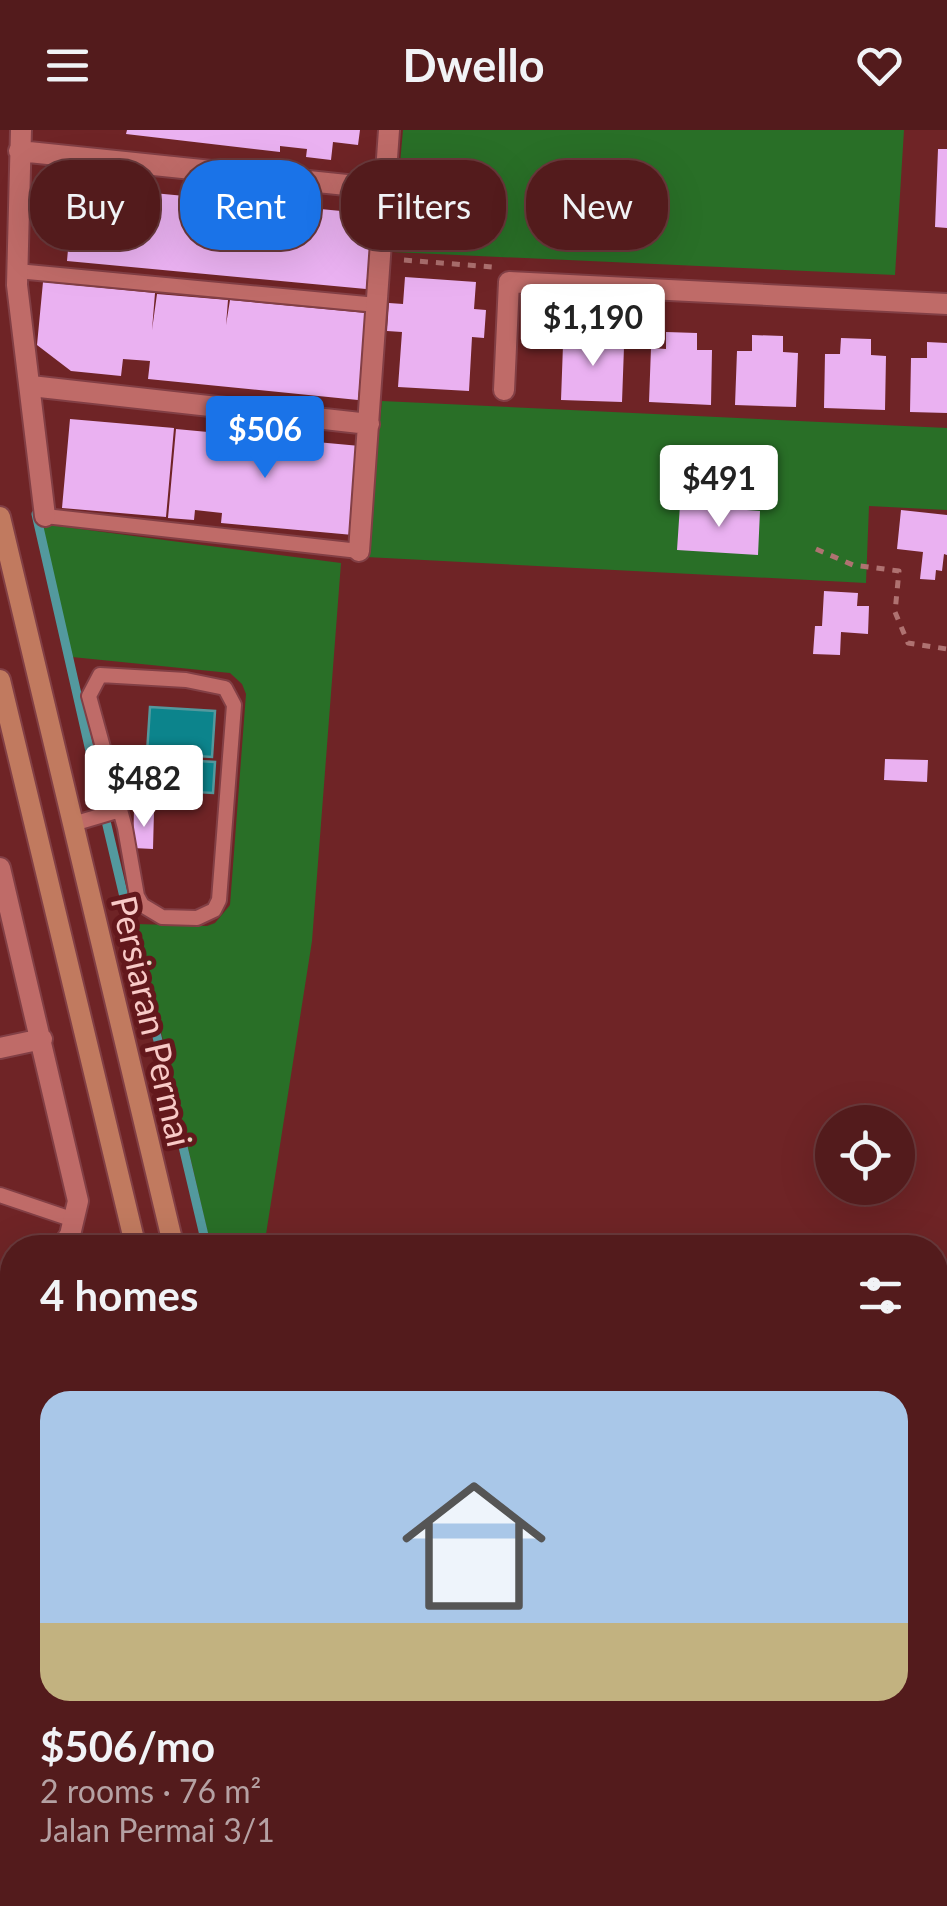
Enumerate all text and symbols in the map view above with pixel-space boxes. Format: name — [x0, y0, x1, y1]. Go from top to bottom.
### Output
icon: menu — [40, 38, 95, 93]
text: Dwello — [402, 38, 545, 92]
icon: heart — [852, 38, 907, 93]
chip: Buy — [30, 160, 160, 250]
chip: Rent — [180, 160, 321, 250]
chip: Filters — [341, 160, 506, 250]
chip: New — [526, 160, 668, 250]
pin: $1,190 — [512, 284, 674, 369]
text: $1,190 — [543, 297, 643, 336]
pin: $506 — [206, 396, 324, 481]
text: $506 — [228, 409, 302, 448]
pin: $491 — [660, 445, 778, 530]
text: $491 — [682, 458, 756, 497]
pin: $482 — [85, 745, 203, 830]
text: $482 — [107, 758, 181, 797]
street label: Persiaran Permai — [104, 891, 202, 1151]
map controls — [815, 1105, 915, 1205]
button: locate — [815, 1105, 915, 1205]
icon: filters — [853, 1268, 908, 1323]
text: 4 homes — [40, 1270, 198, 1320]
icon: home — [384, 1456, 564, 1636]
text: $506/mo — [40, 1721, 215, 1771]
text: 2 rooms · 76 m² — [40, 1771, 261, 1810]
text: Jalan Permai 3/1 — [40, 1810, 275, 1849]

